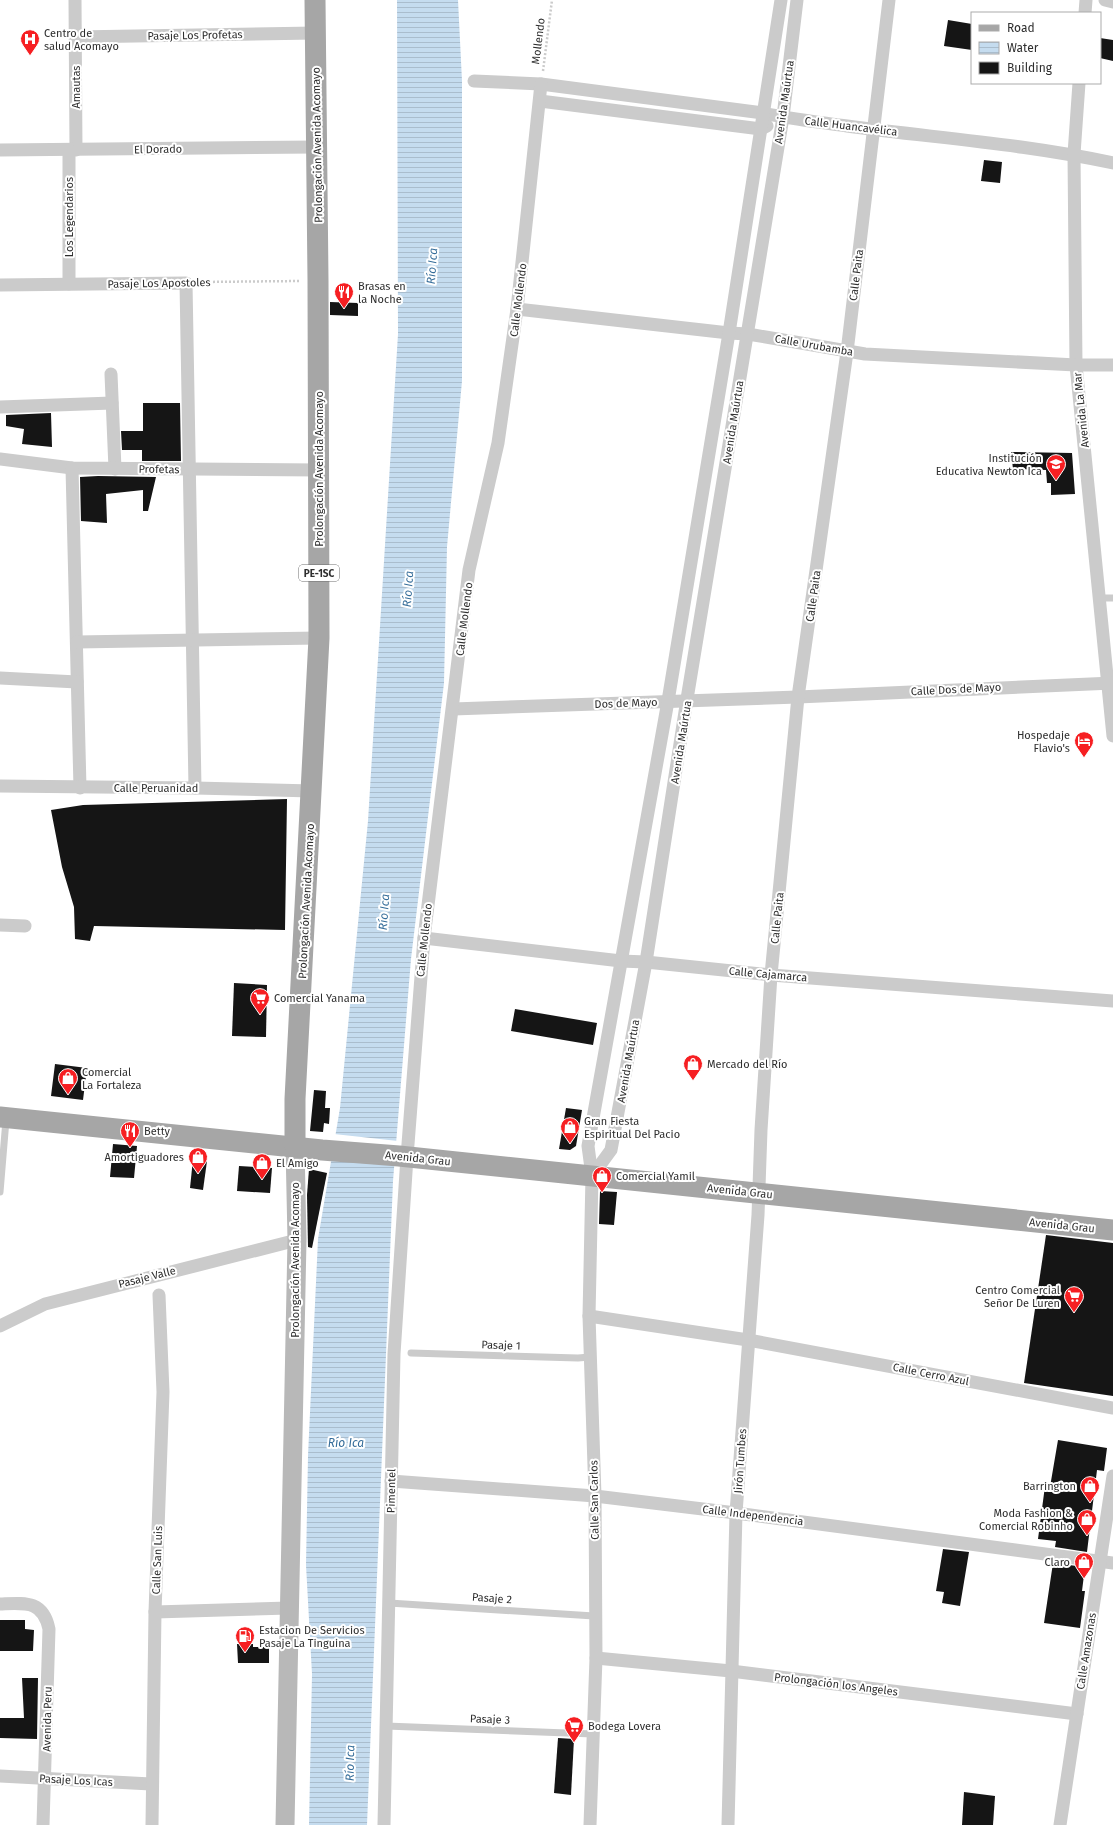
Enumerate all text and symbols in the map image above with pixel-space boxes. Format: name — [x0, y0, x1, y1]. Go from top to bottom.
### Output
legend — [971, 12, 1101, 84]
street label: Mollendo — [529, 17, 548, 65]
text: Road — [1007, 21, 1035, 35]
place label: Centro de salud Acomayo — [44, 27, 119, 53]
hospital icon: Centro de salud Acomayo — [19, 28, 41, 56]
street label: Pasaje Los Profetas — [147, 28, 243, 43]
text: Water — [1007, 41, 1039, 55]
street label: Avenida Maúrtua — [772, 59, 797, 145]
text: Building — [1007, 61, 1053, 75]
street label: Amautas — [70, 65, 83, 109]
street label: Prolongación Avenida Acomayo — [310, 67, 325, 223]
street label: Calle Huancavélica — [804, 114, 898, 139]
street label: El Dorado — [134, 143, 182, 156]
street label: Los Legendarios — [63, 177, 76, 257]
water label: Río Ica — [424, 247, 440, 285]
street label: Calle Paita — [847, 248, 866, 302]
street label: Calle Mollendo — [508, 263, 529, 338]
street label: Pasaje Los Apostoles — [107, 276, 211, 291]
place label: Brasas en la Noche — [358, 280, 406, 306]
restaurant icon: Brasas en la Noche — [333, 281, 355, 309]
street label: Calle Urubamba — [774, 332, 854, 359]
street label: Avenida La Mar — [1071, 371, 1092, 448]
street label: Avenida Maúrtua — [720, 379, 747, 465]
street label: Prolongación Avenida Acomayo — [313, 391, 326, 547]
place label: Institución Educativa Newton Ica — [936, 452, 1042, 478]
school or university icon: Institución Educativa Newton Ica — [1045, 453, 1067, 481]
street label: Profetas — [138, 463, 180, 476]
road number: PE-1SC — [299, 565, 339, 581]
street label: Calle Paita — [803, 569, 824, 623]
water label: Río Ica — [400, 570, 416, 608]
street label: Calle Mollendo — [454, 582, 475, 657]
street label: Calle Dos de Mayo — [911, 681, 1002, 698]
street label: Dos de Mayo — [594, 696, 658, 711]
street label: Avenida Maúrtua — [668, 699, 695, 785]
place label: Hospedaje Flavio's — [1017, 729, 1070, 755]
hotel icon: Hospedaje Flavio's — [1073, 730, 1095, 758]
street label: Calle Peruanidad — [114, 782, 198, 795]
street label: Prolongación Avenida Acomayo — [296, 823, 317, 979]
street label: Calle Paita — [768, 892, 787, 945]
water label: Río Ica — [376, 893, 392, 931]
street label: Calle Mollendo — [414, 903, 435, 978]
street label: Calle Cajamarca — [728, 965, 808, 984]
supermarket icon: Comercial Yanama — [249, 987, 271, 1015]
place label: Comercial Yanama — [274, 992, 365, 1005]
street label: Avenida Maúrtua — [615, 1018, 642, 1104]
shop icon: Mercado del Río — [682, 1053, 704, 1081]
place label: Mercado del Río — [707, 1058, 787, 1071]
place label: Comercial La Fortaleza — [82, 1066, 141, 1092]
shop icon: Comercial La Fortaleza — [57, 1067, 79, 1095]
place label: Gran Fiesta Espiritual Del Pacio — [584, 1115, 680, 1141]
shop icon: Gran Fiesta Espiritual Del Pacio — [559, 1116, 581, 1144]
restaurant icon: Betty — [119, 1120, 141, 1148]
place label: Betty — [144, 1125, 171, 1138]
shop icon: Amortiguadores — [187, 1146, 209, 1174]
street label: Avenida Grau — [385, 1149, 451, 1168]
place label: Amortiguadores — [104, 1151, 184, 1164]
shop icon: El Amigo — [251, 1152, 273, 1180]
place label: El Amigo — [276, 1157, 319, 1170]
shop icon: Comercial Yamil — [591, 1165, 613, 1193]
place label: Comercial Yamil — [616, 1170, 695, 1183]
street label: Prolongación Avenida Acomayo — [289, 1182, 302, 1338]
street label: Avenida Grau — [707, 1182, 773, 1201]
street label: Avenida Grau — [1029, 1216, 1095, 1235]
street label: Pasaje Valle — [117, 1264, 177, 1291]
place label: Centro Comercial Señor De Luren — [975, 1284, 1060, 1310]
supermarket icon: Centro Comercial Señor De Luren — [1063, 1285, 1085, 1313]
street label: Pasaje 1 — [481, 1338, 521, 1353]
street label: Calle Cerro Azul — [892, 1361, 970, 1388]
street label: Jirón Tumbes — [732, 1428, 749, 1494]
water label: Río Ica — [328, 1436, 364, 1450]
street label: Calle San Carlos — [587, 1460, 602, 1540]
street label: Pimentel — [385, 1469, 398, 1513]
shop icon: Barrington — [1079, 1475, 1101, 1503]
place label: Barrington — [1023, 1480, 1076, 1493]
street label: Calle Independencia — [702, 1503, 804, 1528]
place label: Moda Fashion & Comercial Robinho — [979, 1507, 1073, 1533]
shop icon: Moda Fashion & Comercial Robinho — [1076, 1508, 1098, 1536]
street label: Calle San Luis — [150, 1526, 165, 1594]
shop icon: Claro — [1073, 1551, 1095, 1579]
place label: Claro — [1044, 1556, 1070, 1569]
street label: Pasaje 2 — [472, 1591, 512, 1606]
street label: Calle Amazonas — [1074, 1612, 1099, 1690]
place label: Estacion De Servicios Pasaje La Tinguina — [259, 1624, 365, 1650]
fuel station icon: Estacion De Servicios Pasaje La Tinguina — [234, 1625, 256, 1653]
street label: Prolongación los Angeles — [773, 1670, 898, 1699]
street label: Avenida Peru — [40, 1686, 55, 1752]
street label: Pasaje 3 — [470, 1712, 510, 1727]
supermarket icon: Bodega Lovera — [563, 1715, 585, 1743]
place label: Bodega Lovera — [588, 1720, 661, 1733]
water label: Río Ica — [343, 1745, 357, 1781]
street label: Pasaje Los Icas — [39, 1772, 113, 1789]

